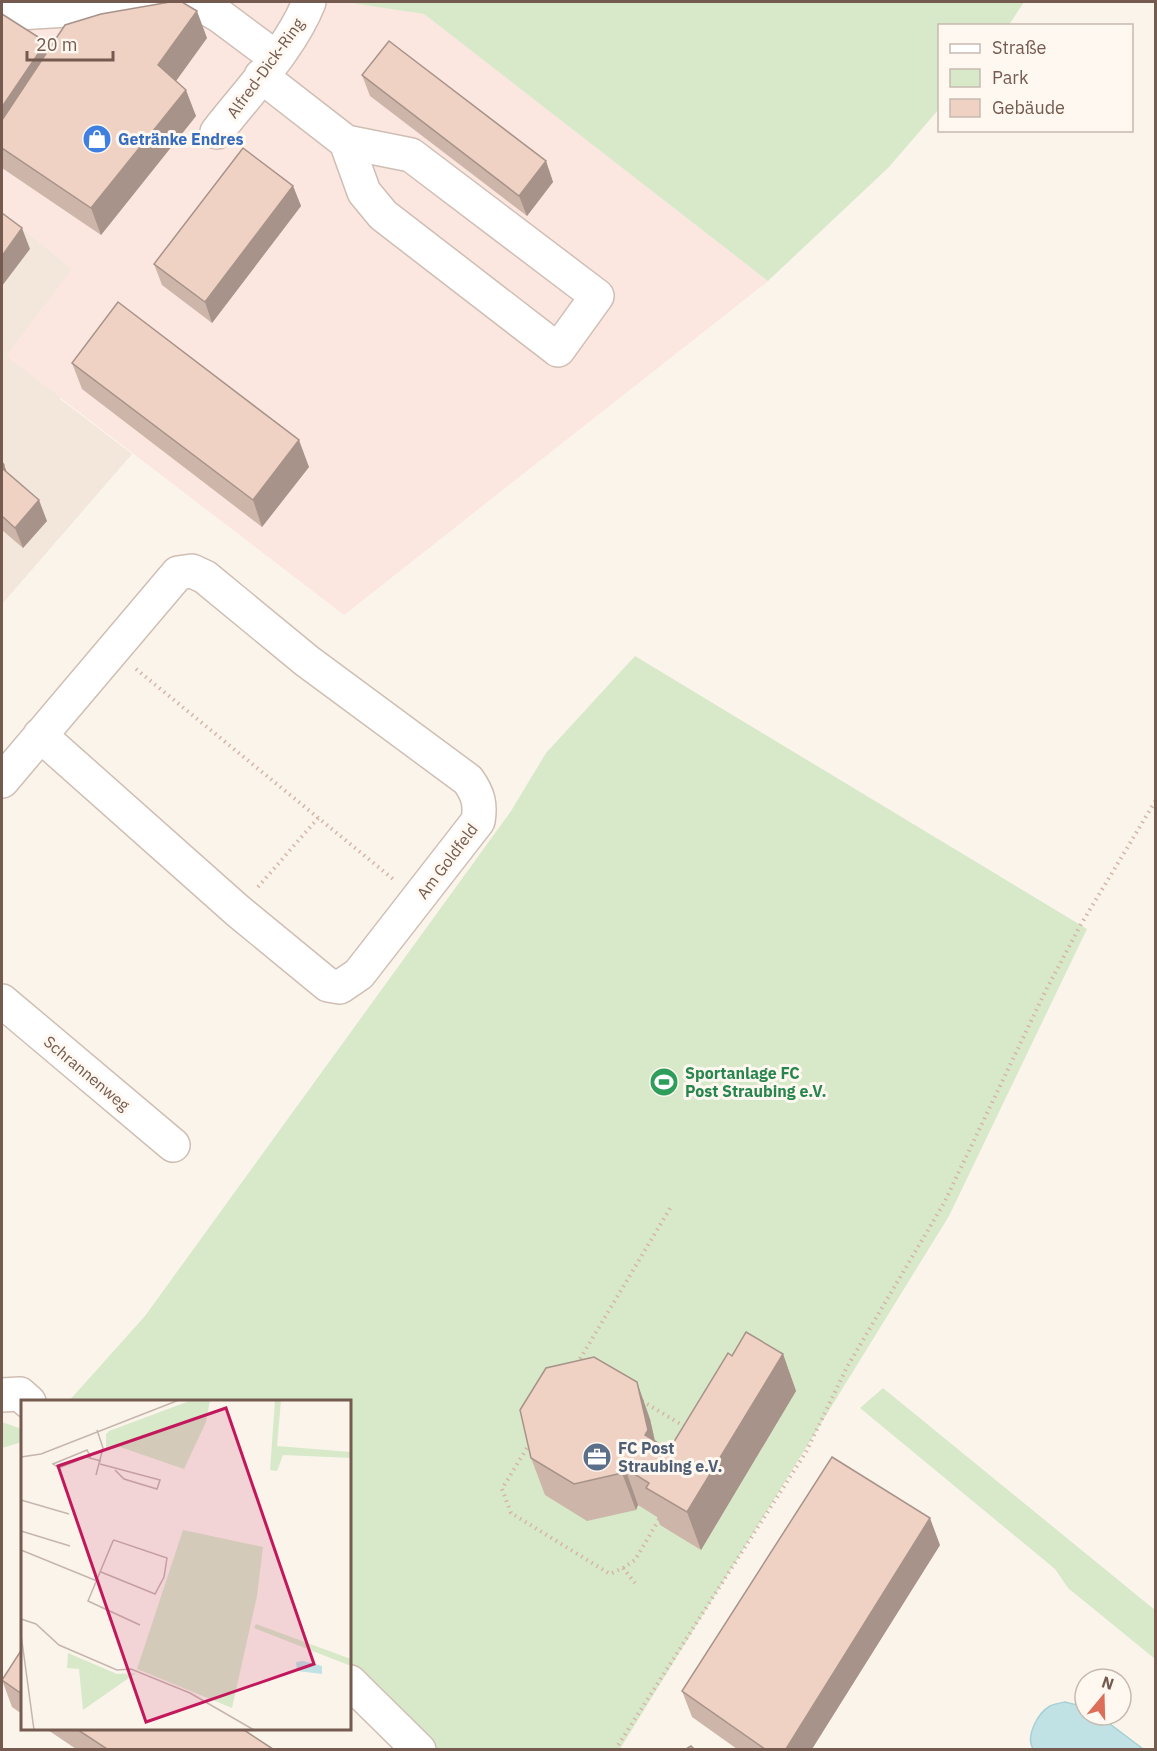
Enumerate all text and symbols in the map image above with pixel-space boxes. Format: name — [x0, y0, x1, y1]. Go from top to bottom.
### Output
street label: Alfred-Dick-Ring — [222, 14, 308, 122]
scale bar — [27, 24, 112, 62]
legend — [938, 24, 1133, 132]
text: 20 m — [36, 33, 78, 56]
text: Straße — [992, 36, 1046, 59]
text: Park — [992, 66, 1029, 89]
text: Gebäude — [992, 96, 1065, 119]
shop icon: Getränke Endres — [81, 123, 113, 155]
place label: Getränke Endres — [118, 129, 244, 149]
street label: Am Goldfeld — [412, 819, 482, 903]
street label: Schrannenweg — [40, 1031, 135, 1115]
place label: Sportanlage FC Post Straubing e.V. — [685, 1063, 827, 1101]
sports icon: Sportanlage FC Post Straubing e.V. — [648, 1066, 680, 1098]
inset map — [21, 1400, 351, 1730]
place label: FC Post Straubing e.V. — [618, 1438, 723, 1476]
office icon: FC Post Straubing e.V. — [581, 1441, 613, 1473]
north arrow — [1073, 1667, 1133, 1727]
text: N — [1099, 1671, 1117, 1694]

